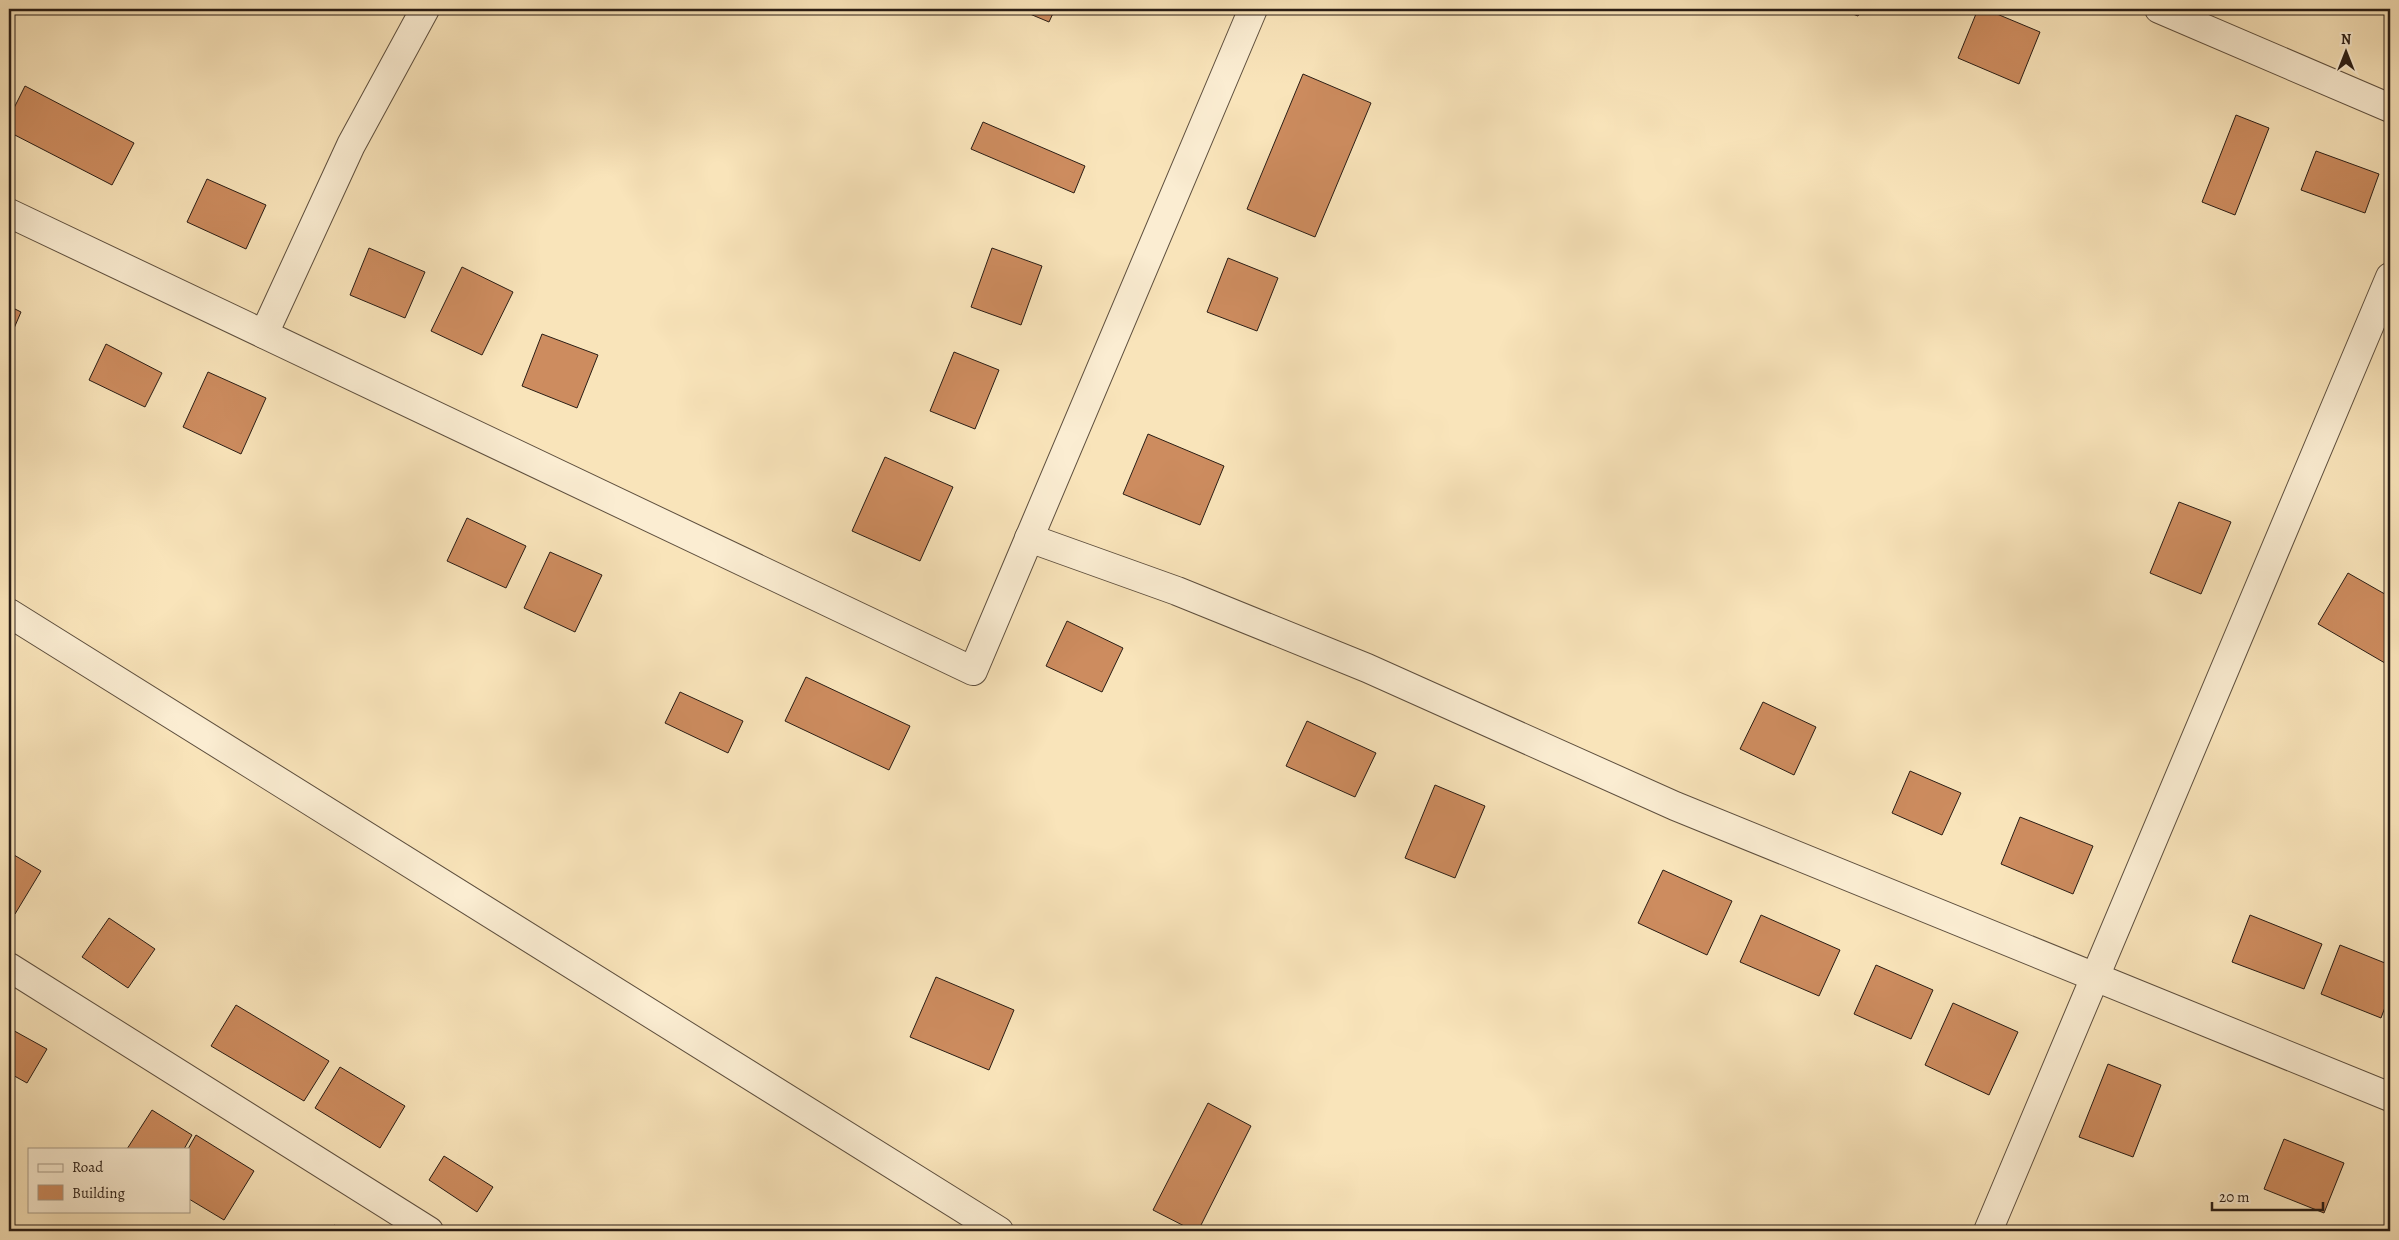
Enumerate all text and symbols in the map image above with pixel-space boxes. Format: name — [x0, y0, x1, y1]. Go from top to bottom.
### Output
north arrow — [2322, 28, 2372, 78]
text: N — [2341, 30, 2351, 49]
legend — [28, 1148, 190, 1212]
text: Road — [72, 1157, 104, 1177]
scale bar — [2212, 1180, 2323, 1212]
text: Building — [72, 1183, 125, 1203]
text: 20 m — [2219, 1187, 2250, 1207]

